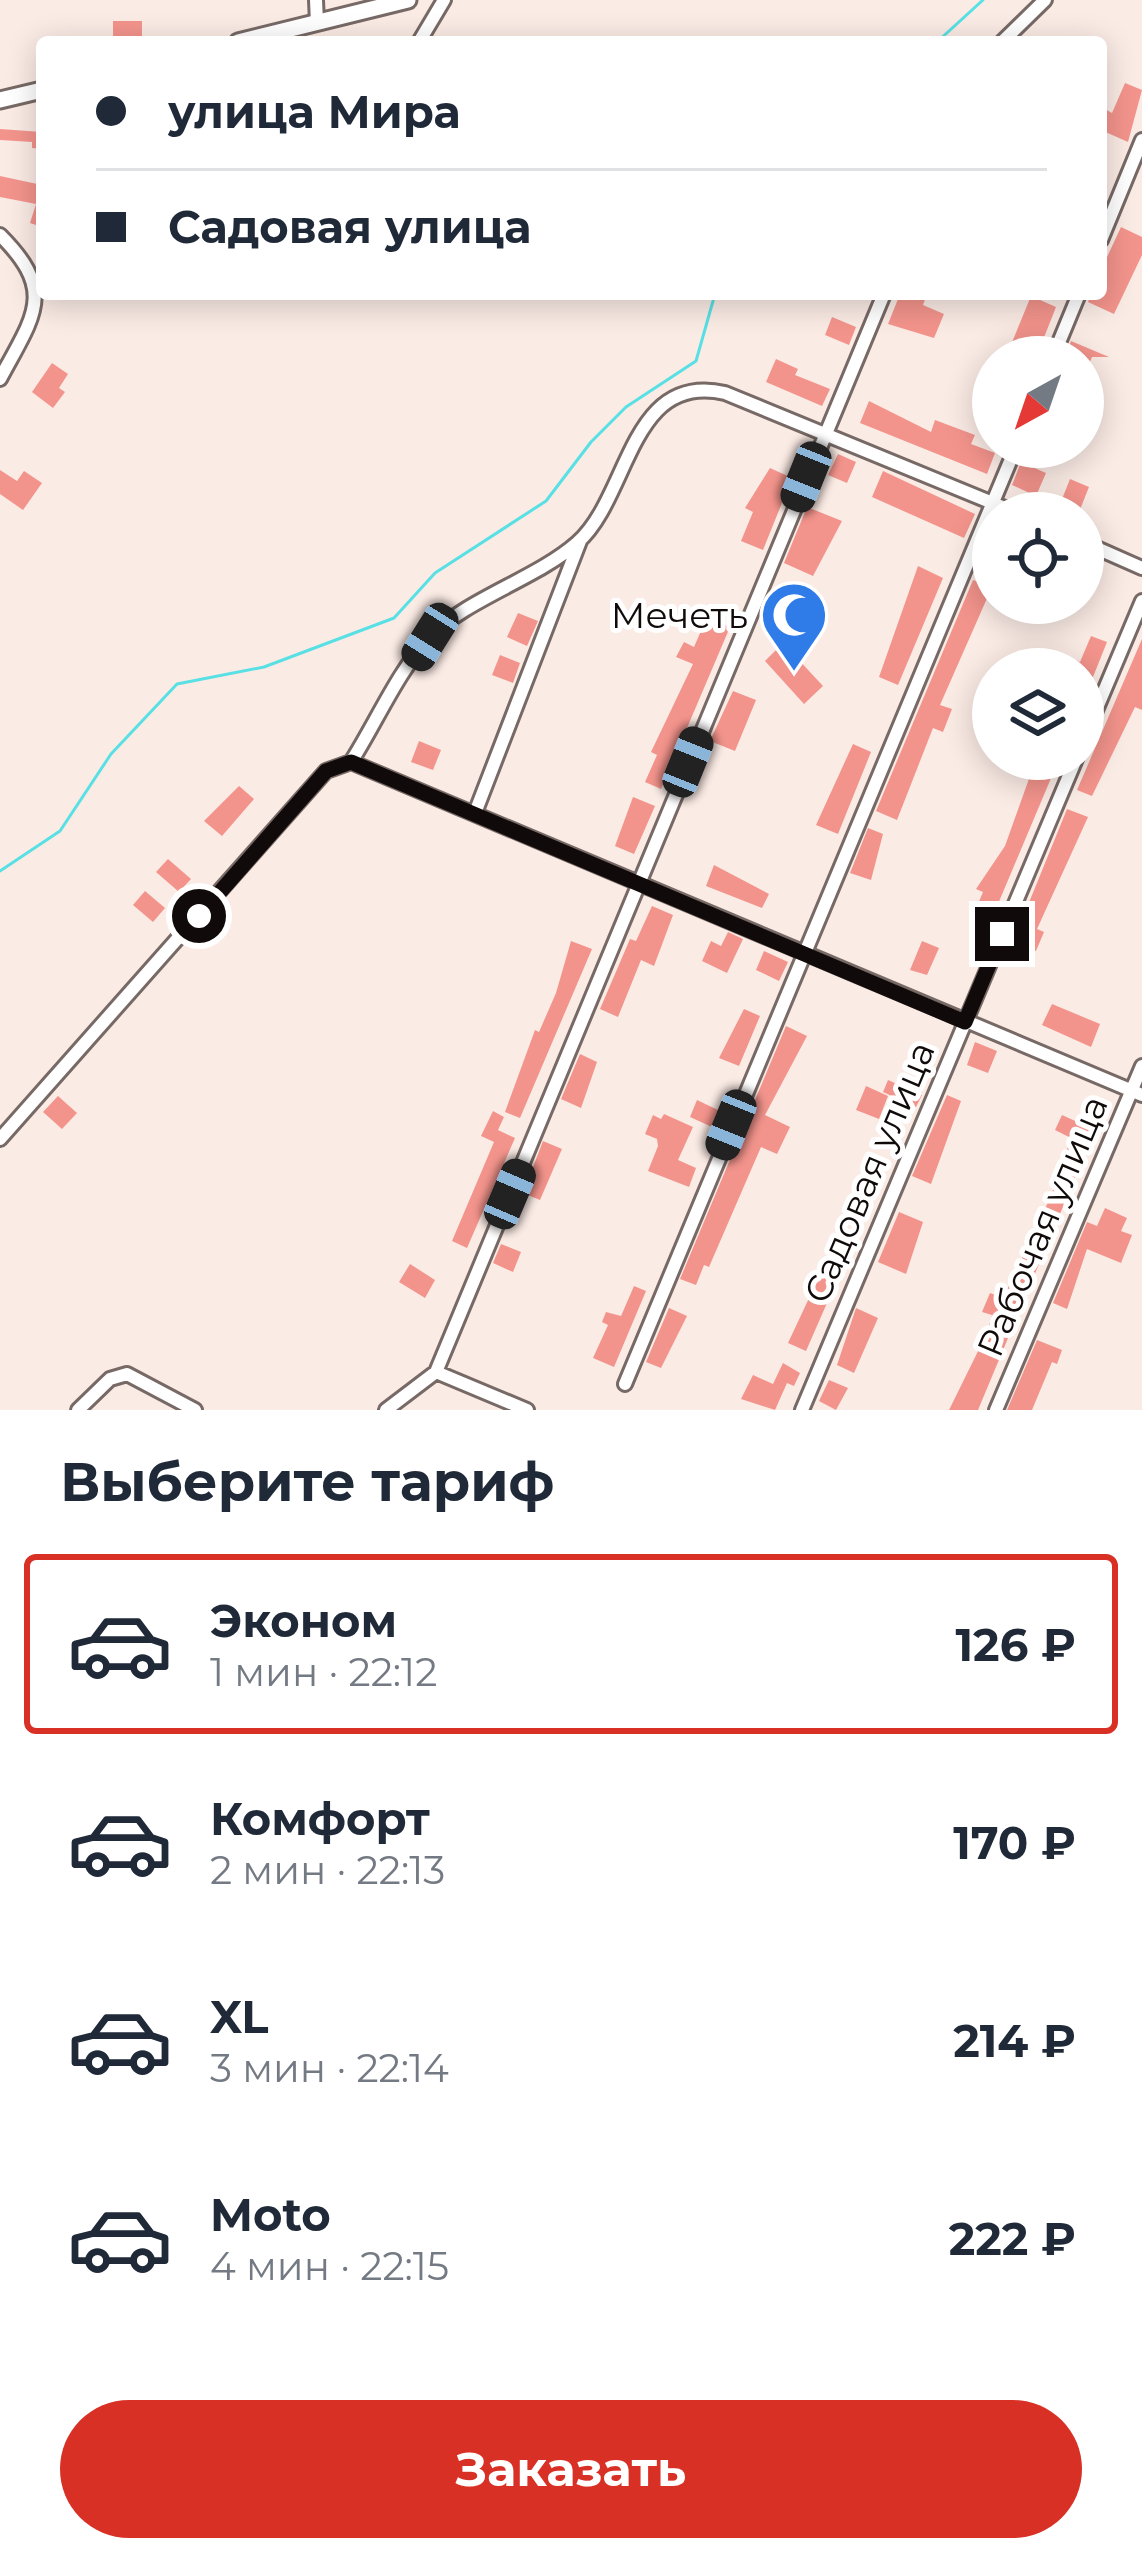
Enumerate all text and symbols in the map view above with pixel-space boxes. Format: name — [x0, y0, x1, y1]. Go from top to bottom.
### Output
text: улица Мира — [168, 84, 461, 139]
text: Садовая улица — [168, 199, 532, 254]
north arrow — [972, 336, 1104, 468]
map controls — [972, 336, 1104, 780]
car — [776, 437, 836, 517]
button: locate — [972, 492, 1104, 624]
mosque icon: Мечеть — [759, 580, 829, 674]
place label: Мечеть — [611, 593, 748, 637]
car — [396, 597, 464, 677]
button: layers — [972, 648, 1104, 780]
car — [658, 722, 718, 802]
route start — [172, 889, 226, 943]
route end — [975, 907, 1029, 961]
street label: Садовая улица — [794, 1035, 944, 1309]
car — [701, 1085, 761, 1165]
street label: Рабочая улица — [967, 1089, 1117, 1363]
car — [479, 1154, 541, 1234]
text: Выберите тариф — [60, 1449, 554, 1515]
icon: car — [66, 1590, 174, 1698]
text: Эконом — [210, 1593, 397, 1648]
text: 126 ₽ — [955, 1617, 1076, 1672]
text: 1 мин · 22:12 — [210, 1648, 437, 1696]
icon: car — [66, 1788, 174, 1896]
text: Комфорт — [210, 1791, 430, 1846]
text: 170 ₽ — [953, 1815, 1076, 1870]
text: 2 мин · 22:13 — [210, 1846, 445, 1894]
icon: car — [66, 1986, 174, 2094]
text: XL — [210, 1989, 268, 2044]
text: 214 ₽ — [953, 2013, 1076, 2068]
text: 3 мин · 22:14 — [210, 2044, 449, 2092]
icon: car — [66, 2184, 174, 2292]
text: Moto — [210, 2187, 331, 2242]
text: 222 ₽ — [949, 2211, 1076, 2266]
text: 4 мин · 22:15 — [210, 2242, 449, 2290]
button: Заказать — [60, 2400, 1082, 2538]

